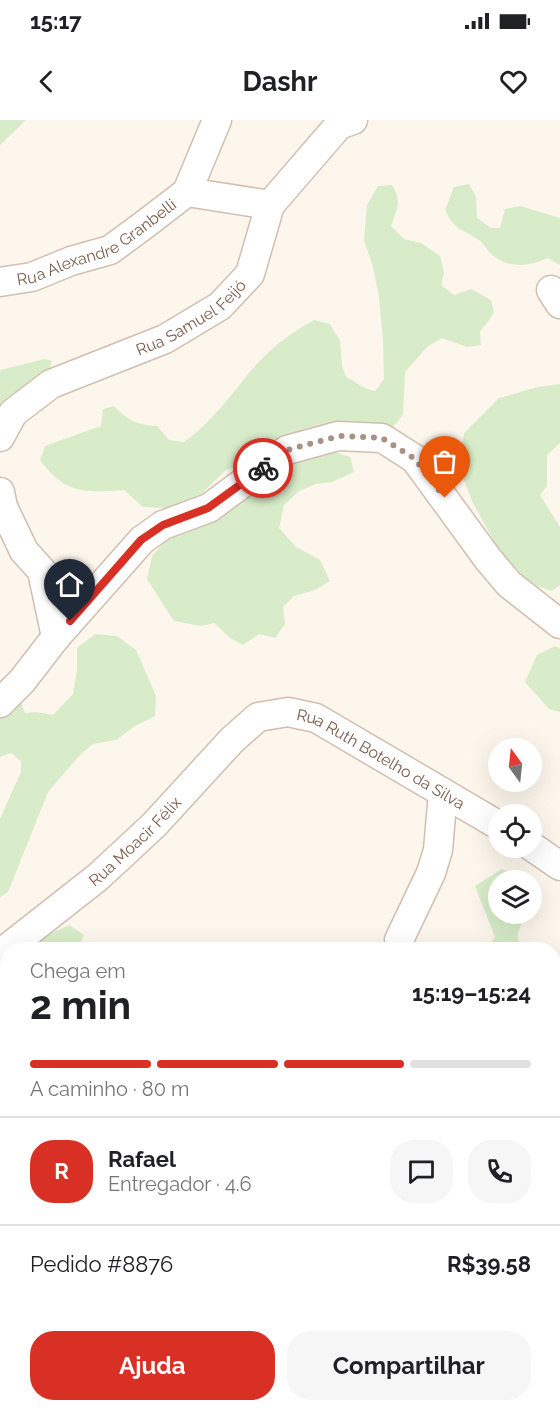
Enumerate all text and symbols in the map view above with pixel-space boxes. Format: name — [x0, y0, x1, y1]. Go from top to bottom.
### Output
text: 15:17 — [30, 8, 82, 34]
icon: back — [30, 65, 63, 98]
icon: heart — [497, 65, 530, 98]
text: Dashr — [243, 66, 317, 97]
street label: Rua Alexandre Granbelli — [15, 195, 180, 289]
street label: Rua Samuel Feijó — [133, 276, 250, 360]
pin — [419, 436, 470, 498]
courier — [233, 438, 293, 498]
icon: bag — [428, 445, 461, 478]
icon: bike — [247, 452, 280, 485]
pin — [44, 559, 95, 621]
icon: home — [53, 568, 86, 601]
street label: Rua Ruth Botelho da Silva — [295, 705, 468, 813]
north arrow — [488, 738, 542, 792]
map controls — [488, 738, 542, 924]
street label: Rua Moacir Félix — [85, 793, 185, 890]
button: locate — [488, 804, 542, 858]
button: layers — [488, 870, 542, 924]
text: Chega em — [30, 959, 126, 983]
text: 15:19–15:24 — [412, 980, 531, 1006]
text: 2 min — [30, 982, 131, 1028]
text: A caminho · 80 m — [30, 1077, 189, 1101]
button: chat — [390, 1140, 453, 1203]
button: phone — [468, 1140, 531, 1203]
text: Rafael — [108, 1146, 176, 1172]
text: R — [54, 1158, 69, 1184]
text: Entregador · 4.6 — [108, 1172, 252, 1196]
text: Pedido #8876 — [30, 1251, 173, 1277]
text: R$39.58 — [447, 1251, 531, 1277]
button: Ajuda — [30, 1331, 275, 1400]
button: Compartilhar — [287, 1331, 531, 1400]

